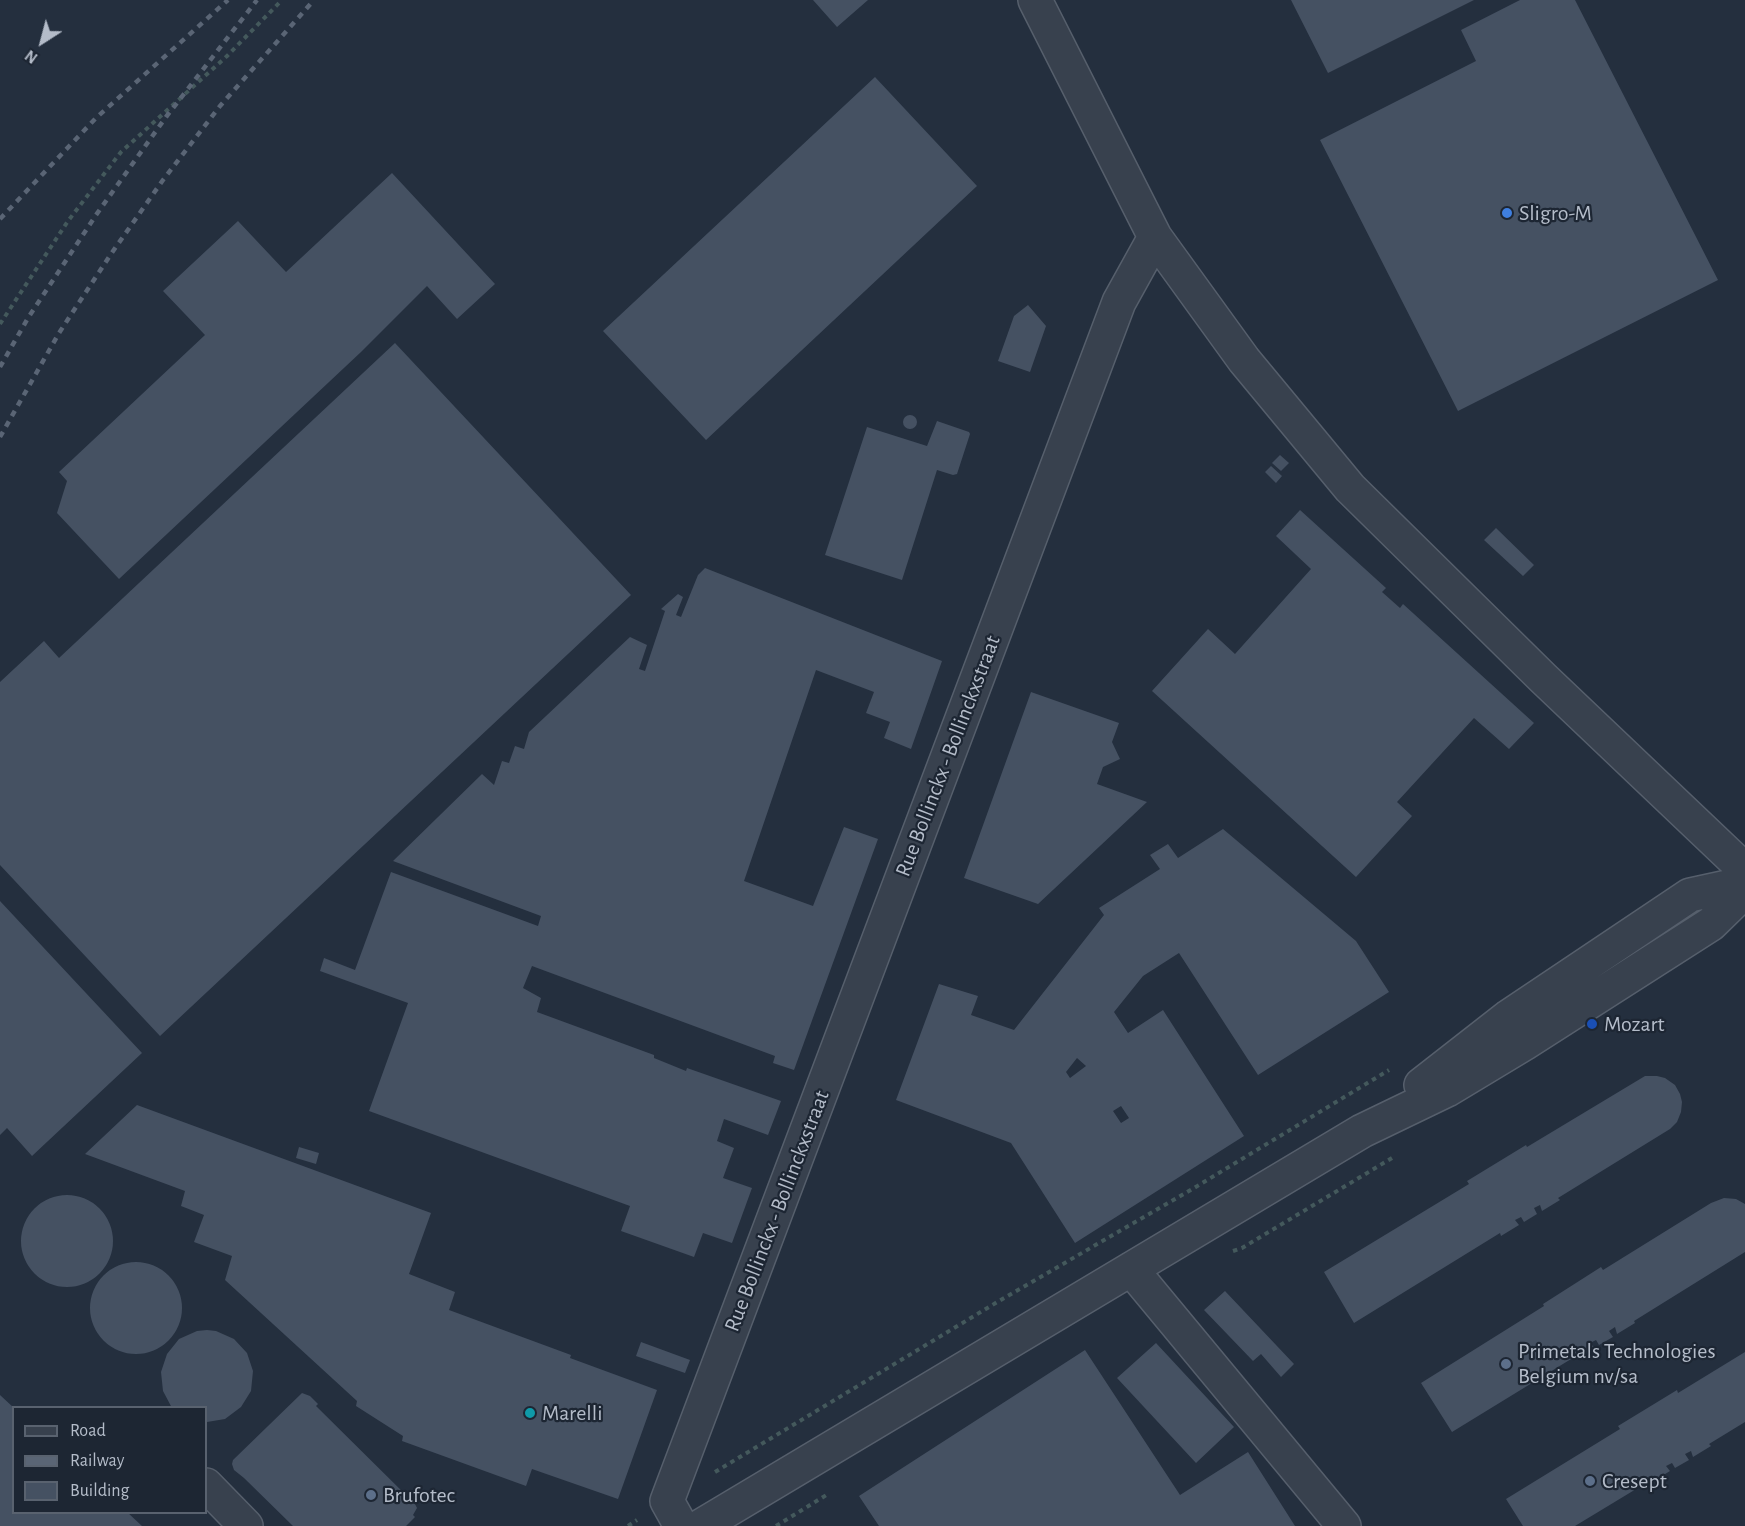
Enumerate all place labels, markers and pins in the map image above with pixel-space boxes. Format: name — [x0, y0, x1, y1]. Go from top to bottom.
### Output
place label: Sligro-M — [1519, 200, 1592, 226]
marker: Sligro-M — [1500, 206, 1514, 220]
place label: Mozart — [1604, 1011, 1665, 1037]
marker: Mozart — [1585, 1017, 1599, 1031]
place label: Primetals Technologies Belgium nv/sa — [1518, 1338, 1716, 1390]
marker: Primetals Technologies Belgium nv/sa — [1499, 1357, 1513, 1371]
place label: Marelli — [542, 1400, 602, 1426]
marker: Marelli — [523, 1406, 537, 1420]
place label: Cresept — [1602, 1468, 1667, 1494]
marker: Cresept — [1583, 1474, 1597, 1488]
place label: Brufotec — [383, 1482, 455, 1508]
marker: Brufotec — [364, 1488, 378, 1502]

